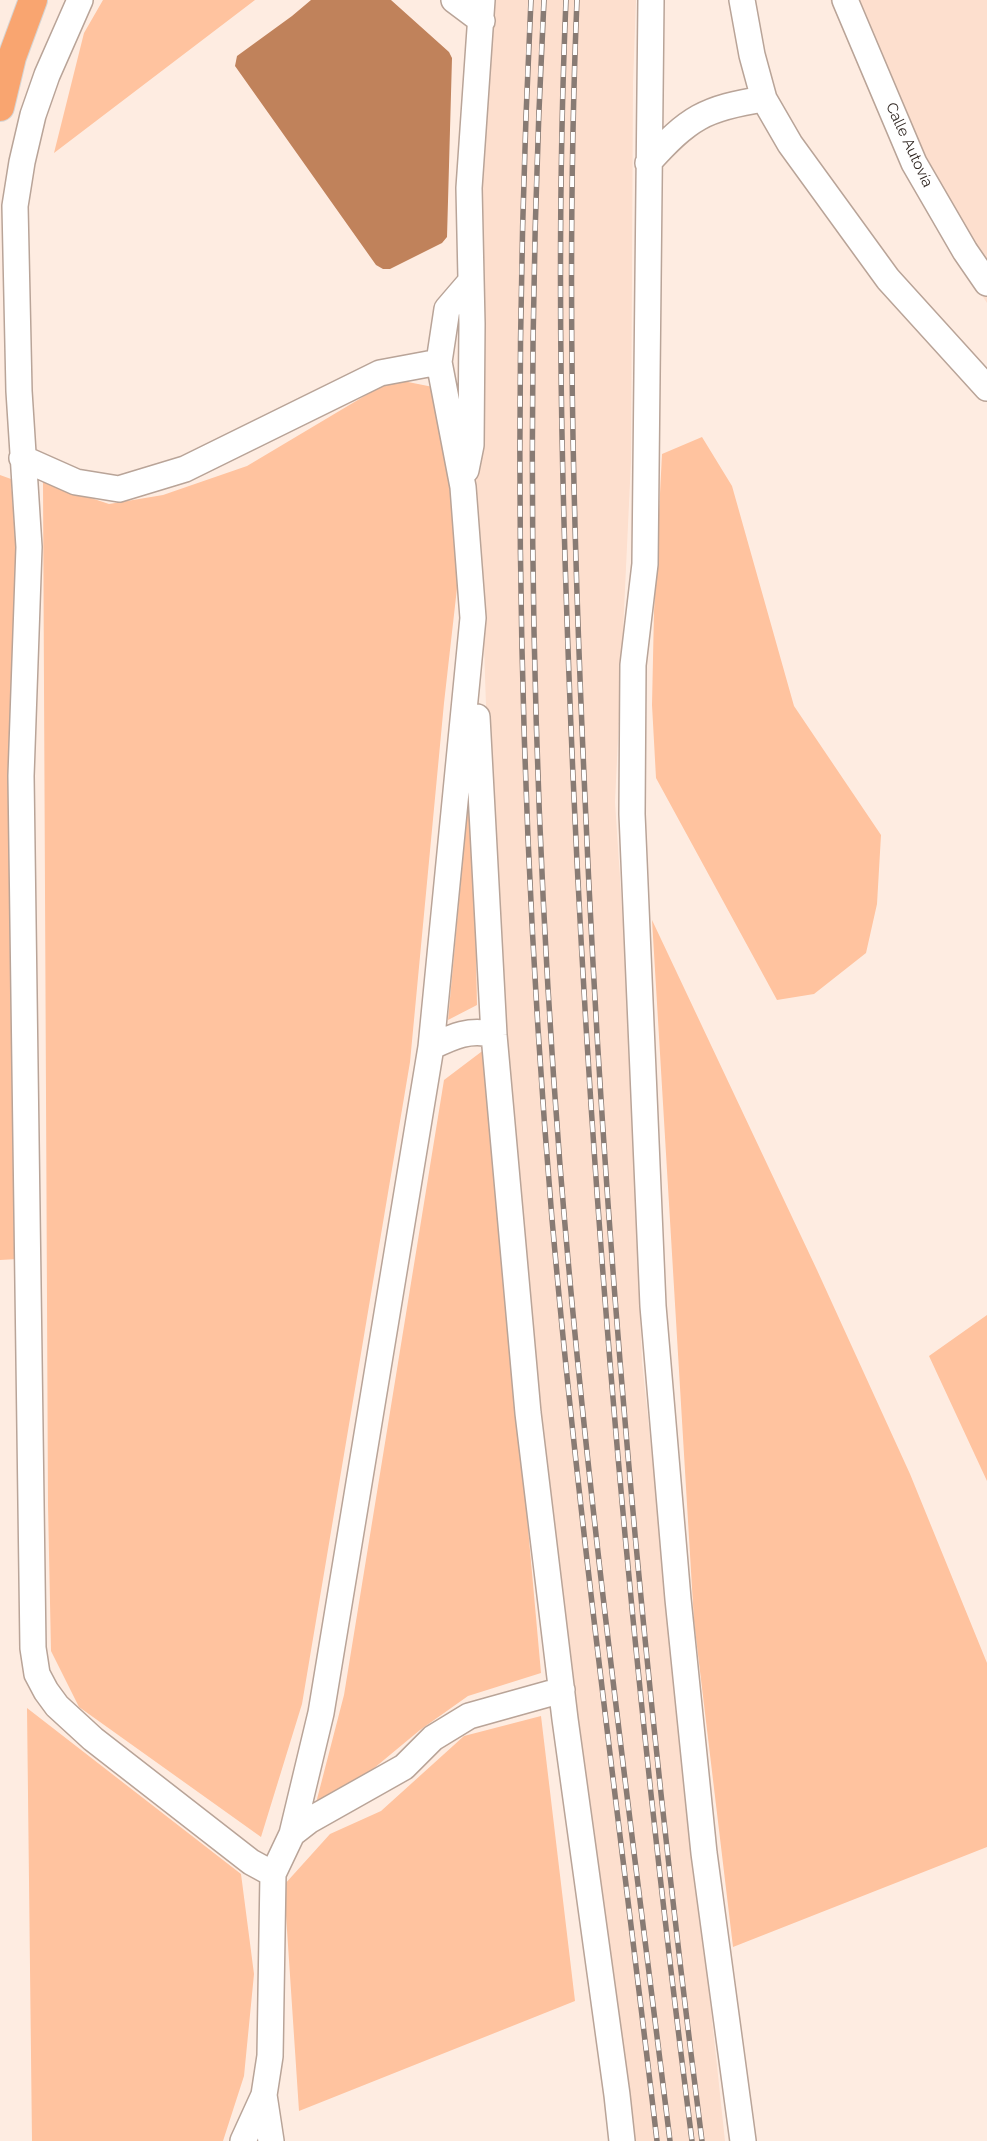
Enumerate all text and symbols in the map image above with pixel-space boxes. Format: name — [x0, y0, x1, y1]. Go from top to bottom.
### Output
street label: Calle Autovía — [882, 100, 936, 190]

